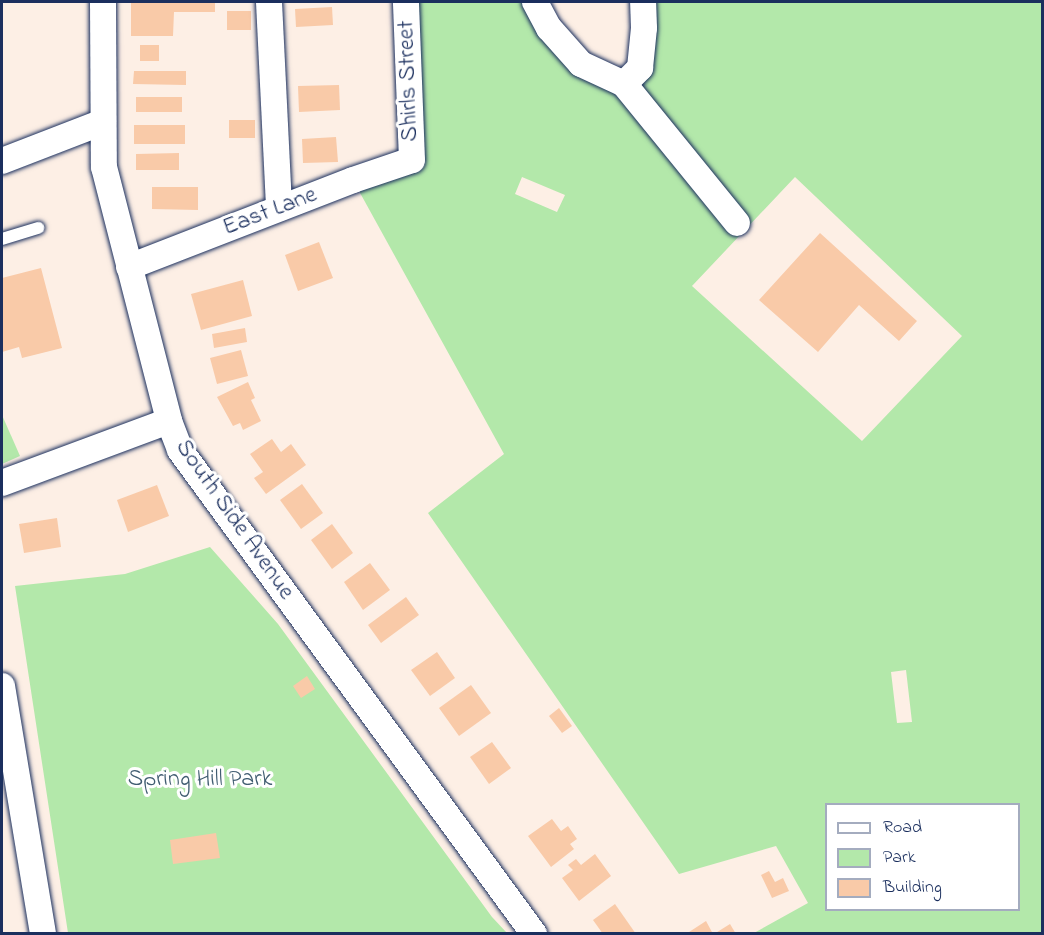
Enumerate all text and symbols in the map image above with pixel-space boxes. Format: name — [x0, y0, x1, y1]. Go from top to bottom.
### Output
street label: Shirls Street — [392, 20, 426, 142]
street label: East Lane — [219, 181, 321, 243]
street label: South Side Avenue — [168, 434, 300, 606]
park label: Spring Hill Park — [128, 766, 272, 794]
legend — [825, 803, 1020, 911]
text: Road — [883, 815, 922, 841]
text: Park — [883, 845, 916, 871]
text: Building — [883, 875, 942, 901]

